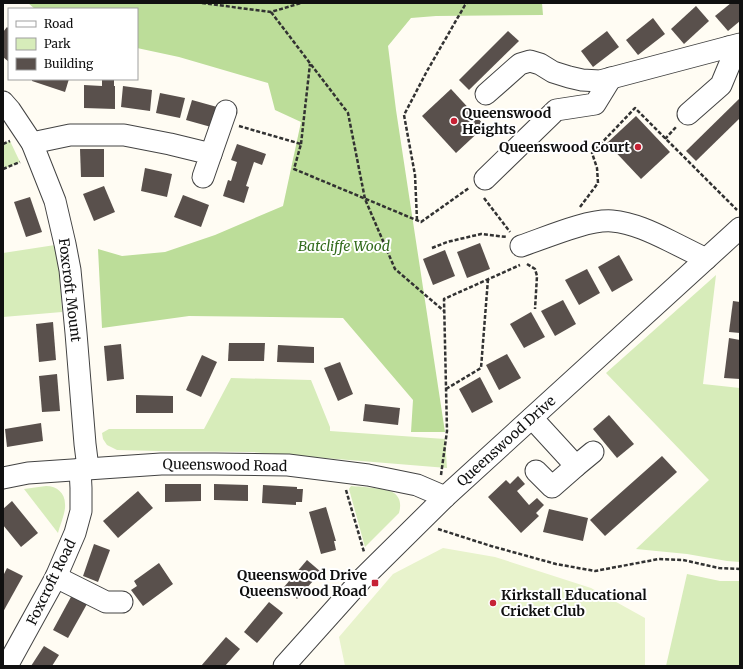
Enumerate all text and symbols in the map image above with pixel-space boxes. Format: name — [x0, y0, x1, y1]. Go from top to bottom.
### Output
legend — [8, 8, 138, 80]
text: Road — [44, 16, 73, 31]
text: Park — [44, 36, 71, 51]
text: Building — [44, 56, 94, 71]
place label: Queenswood Heights — [462, 104, 552, 138]
marker: Queenswood Heights — [449, 116, 459, 126]
place label: Queenswood Court — [499, 138, 630, 156]
marker: Queenswood Court — [633, 142, 643, 152]
street label: Foxcroft Mount — [55, 237, 85, 343]
park label: Batcliffe Wood — [298, 237, 390, 255]
street label: Queenswood Drive — [453, 392, 559, 490]
street label: Queenswood Road — [163, 455, 288, 475]
street label: Foxcroft Road — [22, 536, 80, 628]
place label: Queenswood Drive Queenswood Road — [237, 566, 367, 600]
marker: Queenswood Drive Queenswood Road — [370, 578, 380, 588]
place label: Kirkstall Educational Cricket Club — [501, 586, 647, 620]
marker: Kirkstall Educational Cricket Club — [488, 598, 498, 608]

